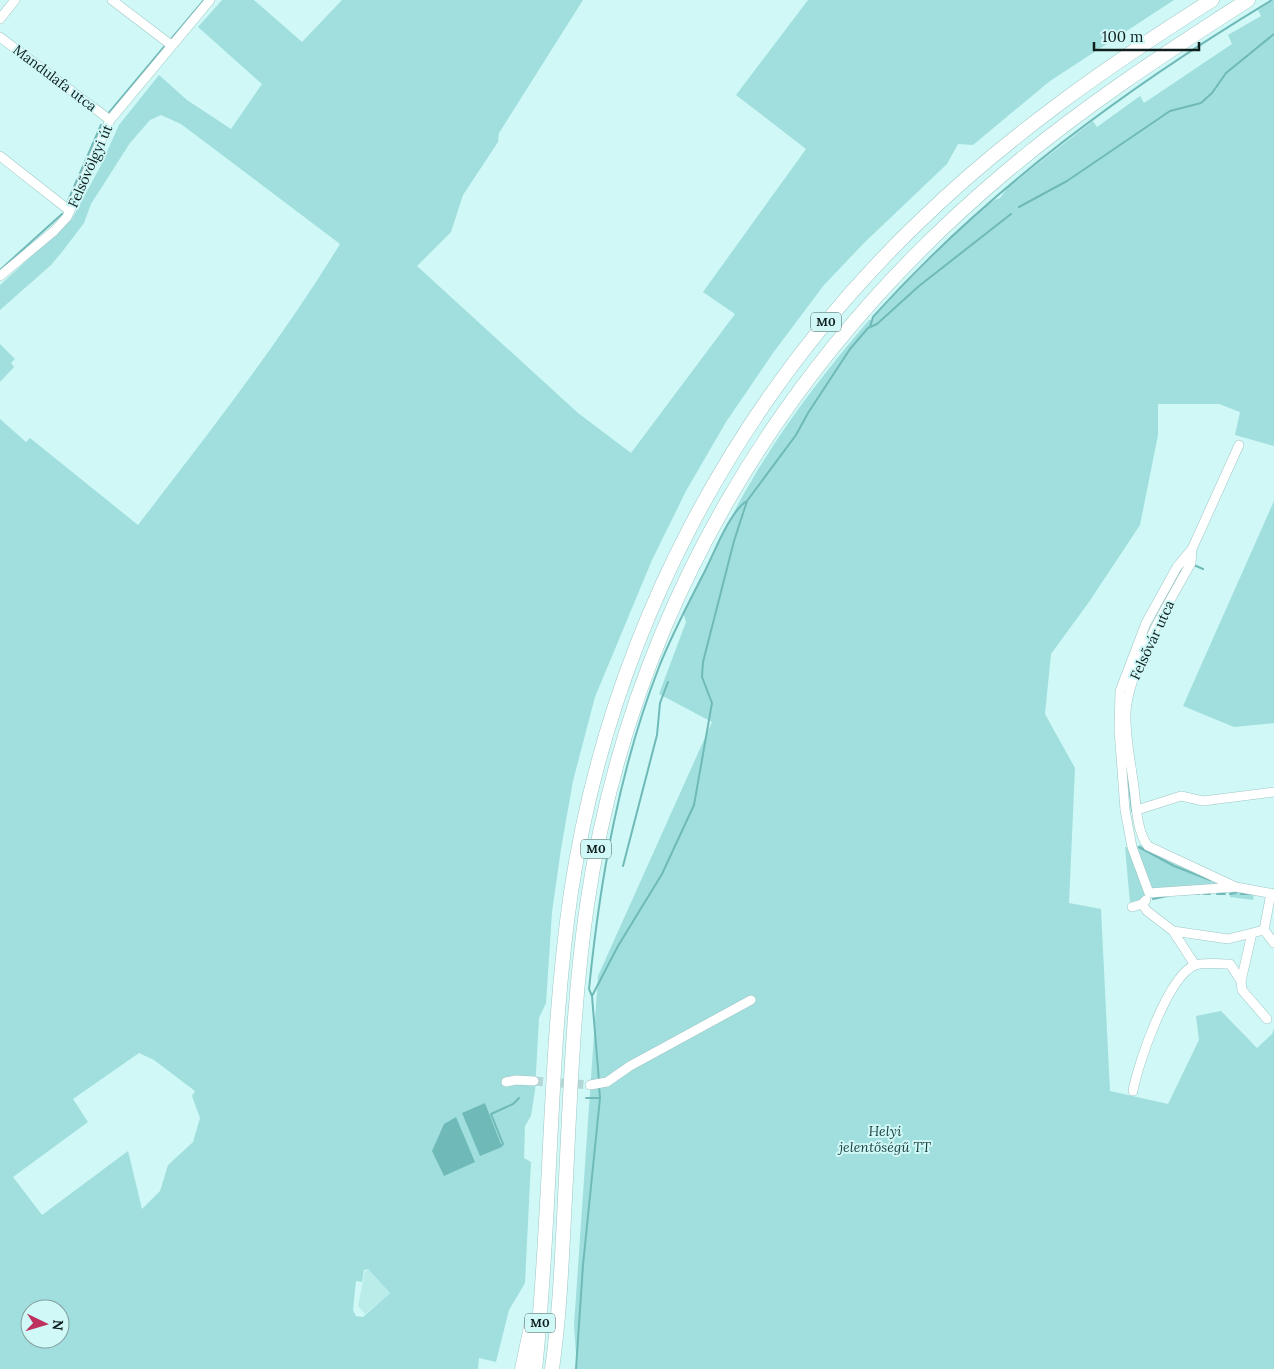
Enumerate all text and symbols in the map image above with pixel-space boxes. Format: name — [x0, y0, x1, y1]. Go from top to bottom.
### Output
scale bar — [1094, 20, 1199, 52]
text: 100 m — [1102, 27, 1143, 46]
street label: Mandulafa utca — [9, 41, 101, 115]
street label: Felsővölgyi út — [64, 121, 117, 210]
road number: M0 — [811, 313, 841, 332]
street label: Felsővár utca — [1126, 597, 1178, 683]
road number: M0 — [581, 840, 611, 859]
park label: Helyi jelentőségű TT — [837, 1122, 931, 1156]
north arrow — [20, 1299, 70, 1349]
road number: M0 — [525, 1314, 555, 1332]
text: N — [48, 1319, 67, 1331]

